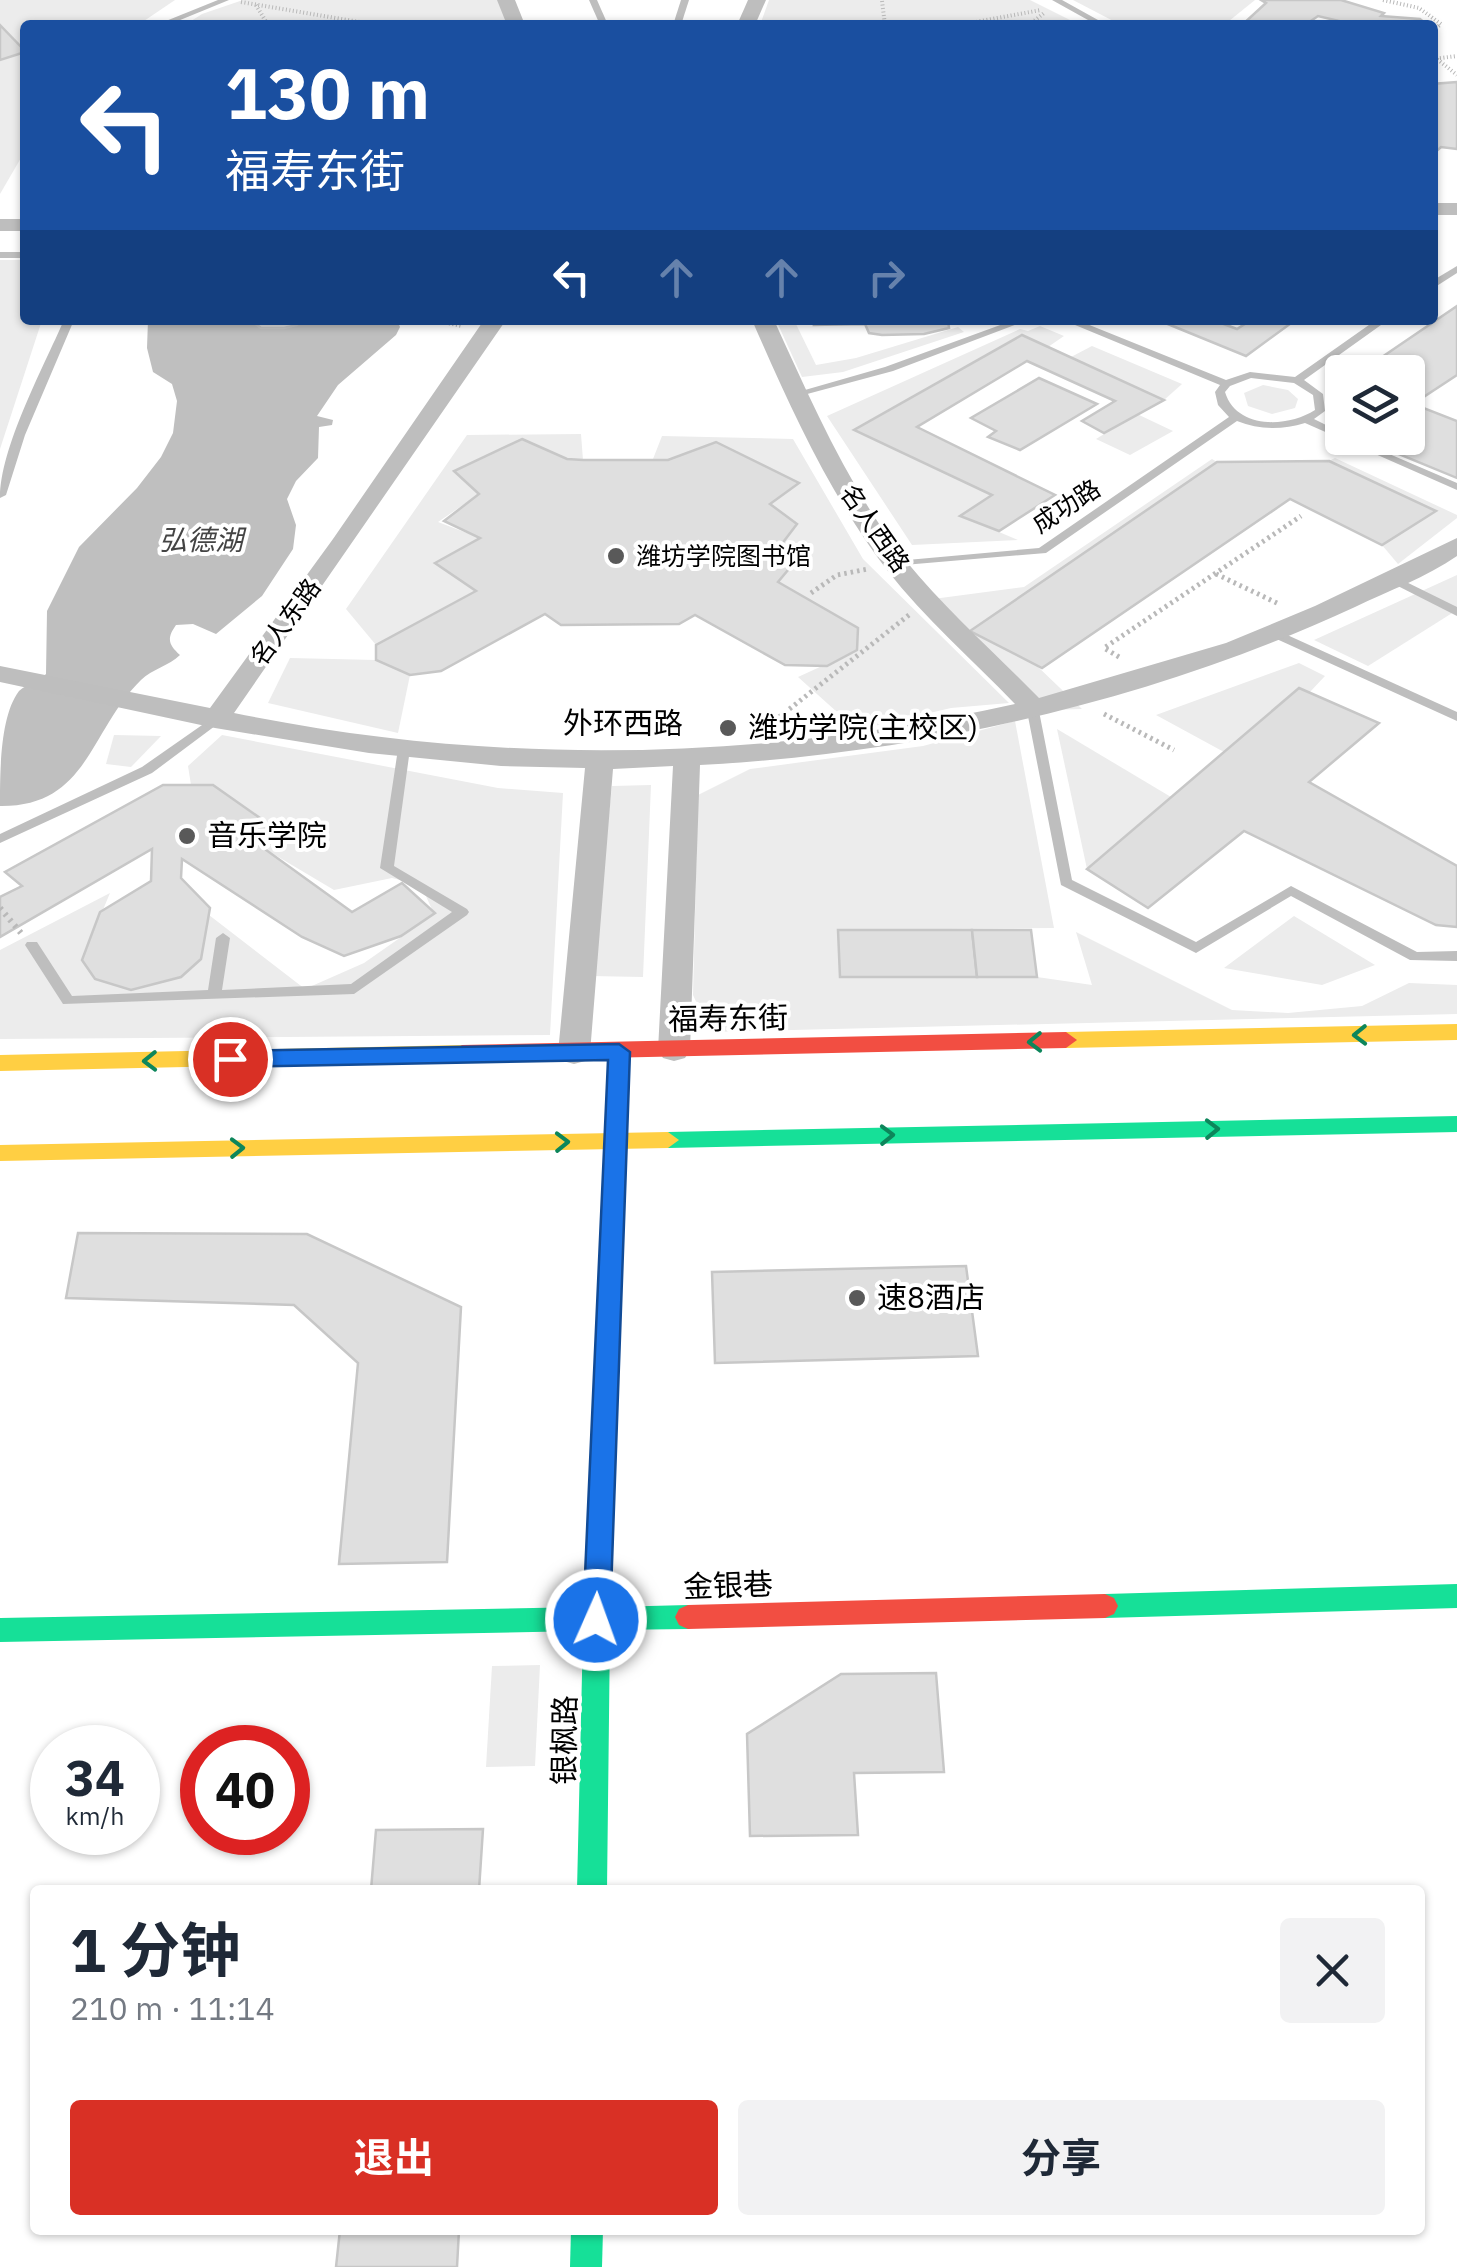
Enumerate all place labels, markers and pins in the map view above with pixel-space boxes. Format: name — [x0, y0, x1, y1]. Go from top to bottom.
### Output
place label: 潍坊学院图书馆 — [636, 539, 811, 572]
marker: 潍坊学院图书馆 — [605, 545, 627, 567]
place label: 潍坊学院(主校区) — [748, 707, 978, 746]
marker: 潍坊学院(主校区) — [717, 717, 739, 739]
place label: 音乐学院 — [207, 815, 327, 854]
marker: 音乐学院 — [176, 825, 198, 847]
pin — [188, 1017, 273, 1102]
place label: 速8酒店 — [877, 1277, 985, 1316]
marker: 速8酒店 — [846, 1287, 868, 1309]

